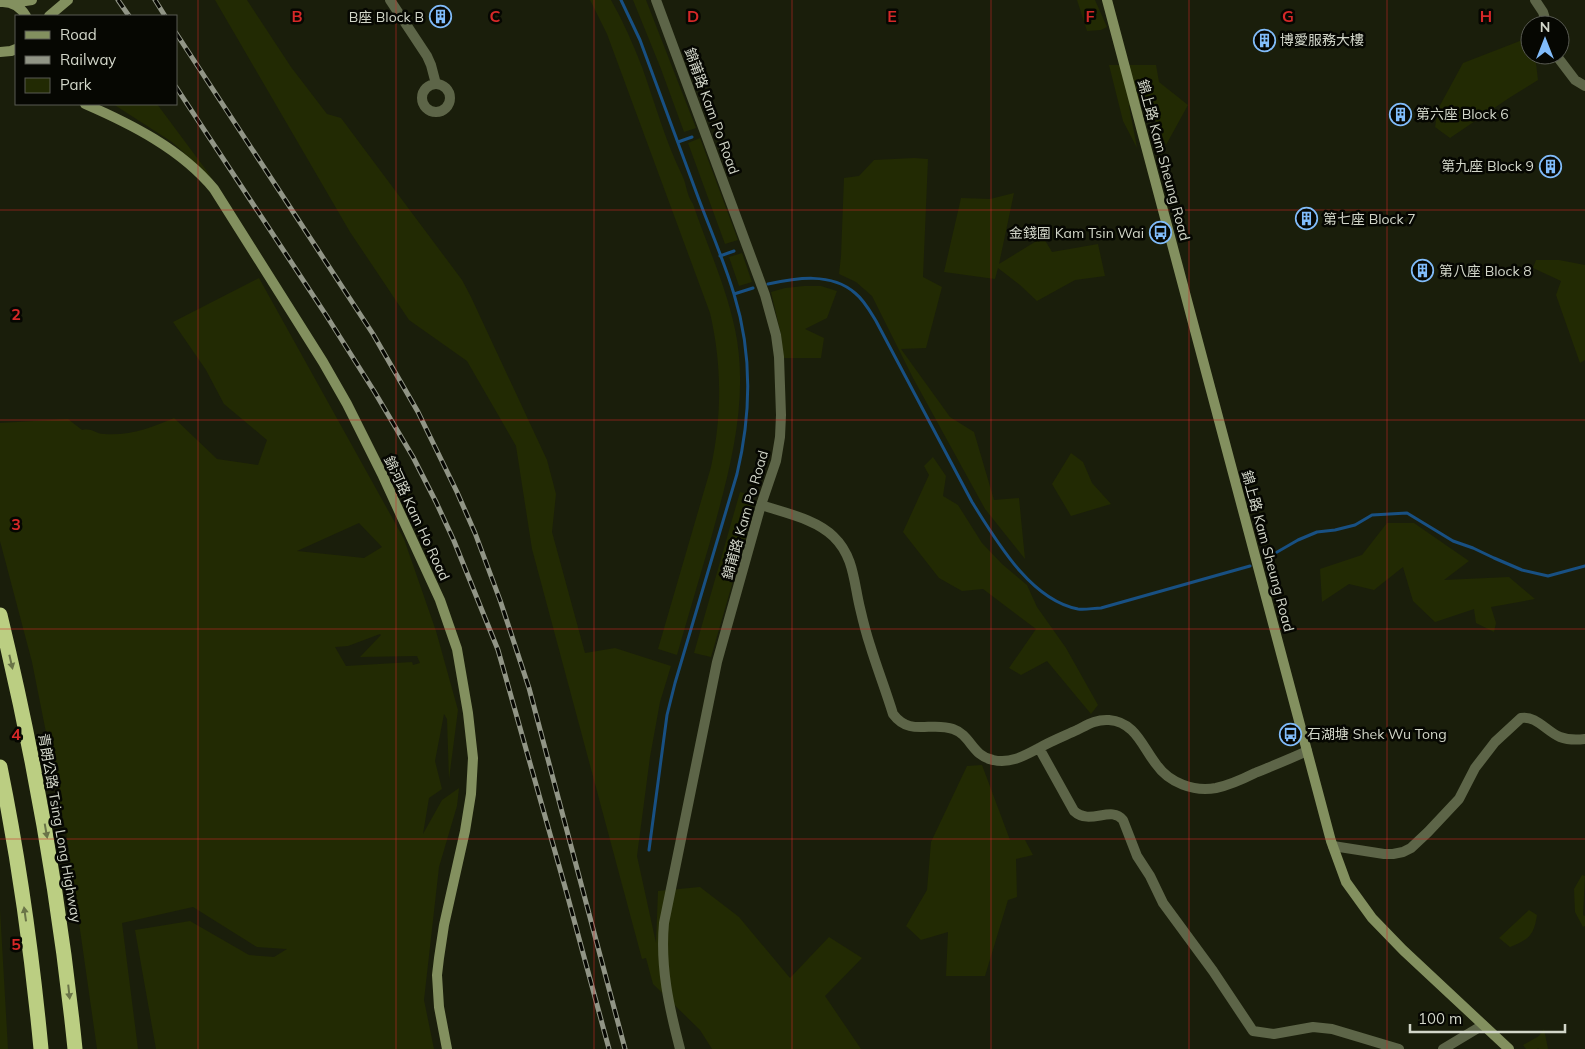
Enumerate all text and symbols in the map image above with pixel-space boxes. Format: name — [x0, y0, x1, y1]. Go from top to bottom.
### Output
building icon: B座 Block B — [428, 5, 452, 29]
text: B — [291, 6, 303, 26]
text: C — [490, 6, 501, 26]
text: D — [687, 6, 699, 26]
text: E — [887, 6, 897, 26]
text: F — [1085, 6, 1095, 26]
text: G — [1282, 6, 1294, 26]
text: H — [1480, 6, 1492, 26]
place label: B座 Block B — [349, 8, 424, 26]
legend — [15, 15, 178, 105]
north arrow — [1520, 15, 1570, 65]
text: N — [1540, 18, 1550, 36]
text: Road — [60, 25, 97, 44]
building icon: 博愛服務大樓 — [1252, 28, 1276, 52]
place label: 博愛服務大樓 — [1280, 31, 1364, 49]
street label: 錦莆路 Kam Po Road — [681, 45, 743, 177]
text: Railway — [60, 50, 116, 69]
text: Park — [60, 75, 92, 94]
street label: 錦上路 Kam Sheung Road — [1134, 77, 1194, 243]
building icon: 第六座 Block 6 — [1388, 102, 1412, 126]
place label: 第六座 Block 6 — [1416, 105, 1509, 123]
building icon: 第九座 Block 9 — [1538, 154, 1562, 178]
place label: 第九座 Block 9 — [1441, 157, 1534, 175]
building icon: 第七座 Block 7 — [1295, 207, 1319, 231]
place label: 第七座 Block 7 — [1323, 210, 1416, 228]
bus stop icon: 金錢圍 Kam Tsin Wai — [1148, 221, 1172, 245]
place label: 金錢圍 Kam Tsin Wai — [1009, 224, 1144, 242]
building icon: 第八座 Block 8 — [1411, 259, 1435, 283]
place label: 第八座 Block 8 — [1439, 262, 1532, 280]
text: 2 — [11, 304, 21, 324]
street label: 錦莆路 Kam Po Road — [718, 448, 772, 582]
street label: 錦河路 Kam Ho Road — [380, 453, 454, 583]
street label: 錦上路 Kam Sheung Road — [1238, 468, 1298, 634]
text: 3 — [11, 514, 21, 534]
one-way arrow — [7, 655, 15, 670]
bus stop icon: 石湖塘 Shek Wu Tong — [1279, 722, 1303, 746]
text: 4 — [11, 724, 21, 744]
place label: 石湖塘 Shek Wu Tong — [1307, 725, 1447, 743]
street label: 青朗公路 Tsing Long Highway — [34, 732, 86, 925]
one-way arrow — [42, 823, 50, 839]
one-way arrow — [21, 905, 29, 921]
text: 5 — [11, 934, 21, 954]
one-way arrow — [65, 984, 73, 1000]
scale bar — [1410, 1002, 1565, 1034]
text: 100 m — [1418, 1009, 1462, 1028]

